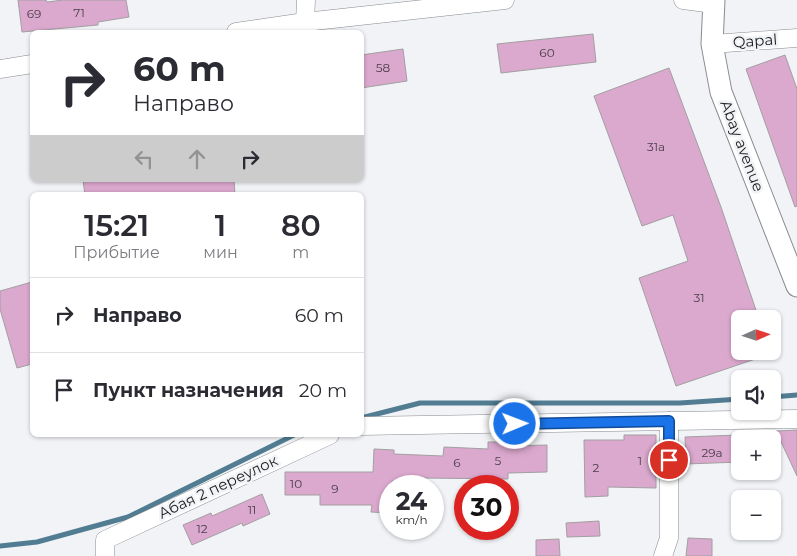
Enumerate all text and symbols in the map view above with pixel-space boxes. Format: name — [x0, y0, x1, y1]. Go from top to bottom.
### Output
house number: 71 — [73, 5, 85, 20]
house number: 69 — [27, 6, 41, 21]
street label: Qapal — [732, 29, 778, 52]
house number: 60 — [539, 45, 555, 60]
text: 60 m — [133, 47, 226, 90]
icon: right — [50, 50, 115, 115]
house number: 58 — [376, 60, 391, 75]
text: Направо — [133, 90, 234, 117]
street label: Abay avenue — [716, 97, 769, 194]
house number: 31а — [647, 139, 665, 154]
icon: left — [130, 145, 158, 173]
icon: ahead — [183, 145, 211, 173]
icon: right — [236, 145, 264, 173]
text: 15:21 — [84, 207, 149, 244]
text: 1 — [215, 207, 226, 244]
text: 80 — [281, 207, 321, 244]
text: Прибытие — [73, 243, 160, 262]
text: мин — [203, 243, 238, 262]
text: m — [292, 243, 309, 262]
house number: 31 — [693, 290, 705, 305]
icon: right — [50, 301, 78, 329]
text: Направо — [93, 304, 182, 327]
text: 60 m — [295, 304, 344, 327]
north arrow — [731, 310, 781, 360]
map controls — [731, 310, 781, 540]
button: sound — [731, 370, 781, 420]
icon: arrive — [50, 376, 78, 404]
text: Пункт назначения — [93, 379, 284, 402]
text: 20 m — [299, 379, 347, 402]
position arrow — [488, 397, 540, 449]
button: + — [731, 430, 781, 480]
pin — [648, 439, 690, 481]
house number: 29а — [701, 445, 723, 460]
icon: arrive — [655, 446, 683, 474]
street label: Абая 2 переулок — [155, 450, 281, 523]
house number: 5 — [495, 453, 502, 468]
house number: 1 — [638, 453, 642, 468]
house number: 6 — [453, 455, 461, 470]
house number: 2 — [593, 460, 600, 475]
speed limit sign: 30 — [454, 475, 519, 540]
house number: 10 — [290, 476, 302, 491]
house number: 9 — [331, 481, 339, 496]
text: 24 — [396, 486, 427, 516]
button: − — [731, 490, 781, 540]
house number: 11 — [248, 502, 256, 517]
text: km/h — [395, 512, 428, 527]
house number: 12 — [196, 521, 208, 536]

